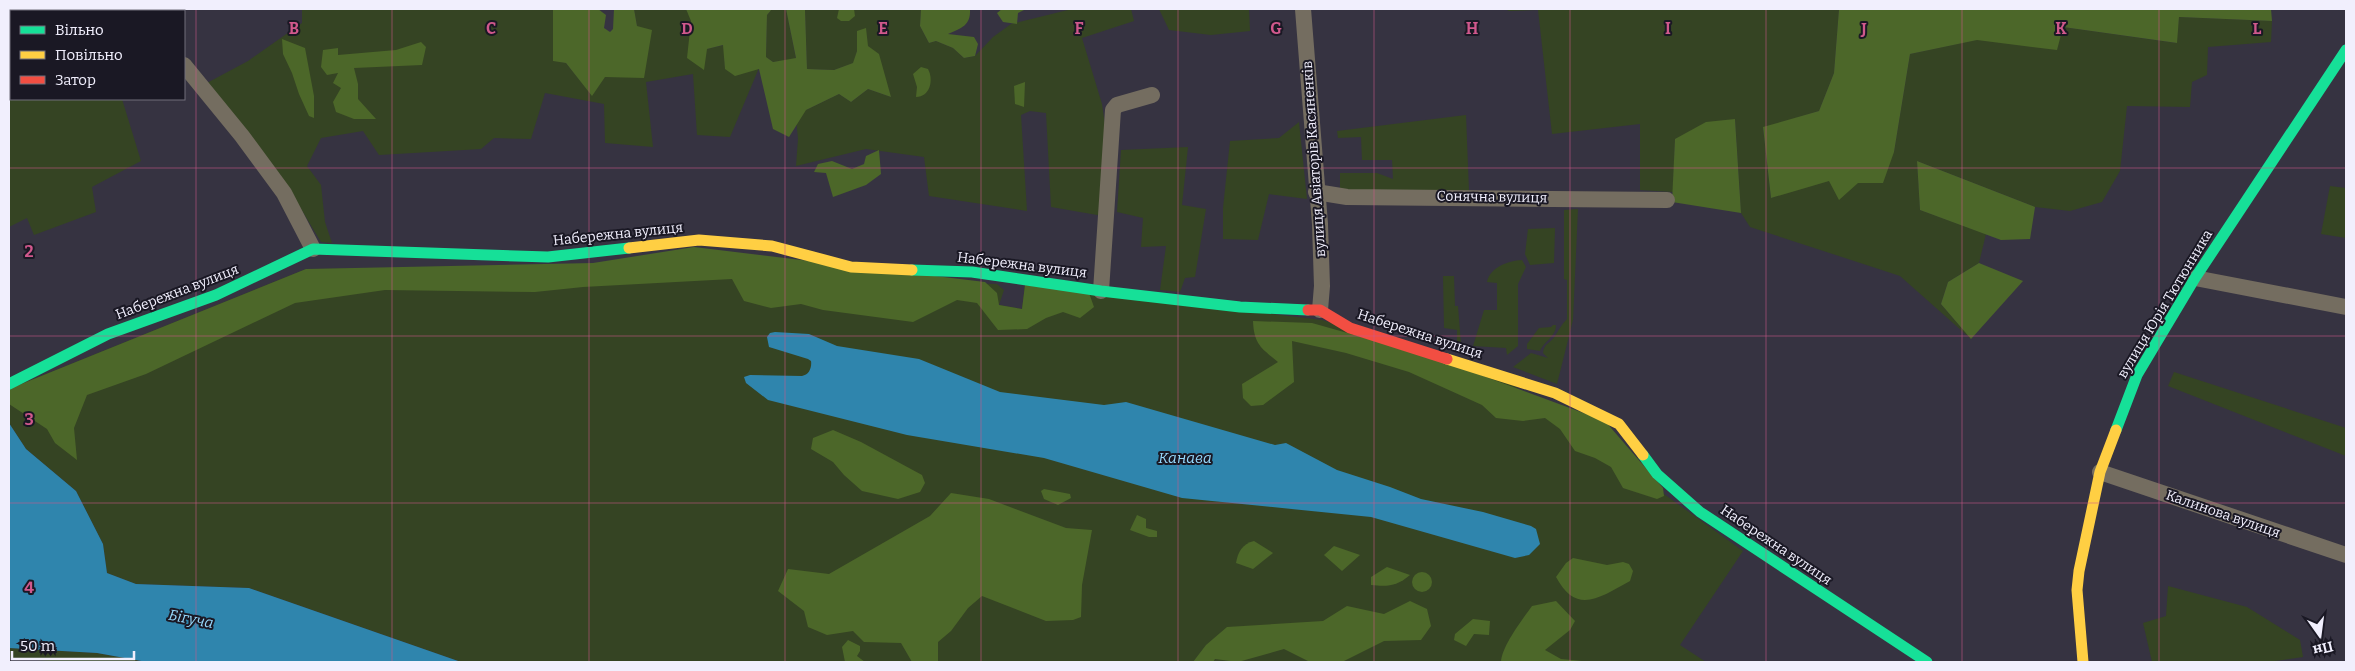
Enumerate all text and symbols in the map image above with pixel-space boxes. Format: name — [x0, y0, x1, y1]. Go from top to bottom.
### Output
legend — [10, 10, 185, 100]
text: B — [289, 19, 299, 38]
text: C — [486, 19, 496, 38]
text: D — [681, 19, 693, 38]
text: E — [878, 19, 888, 38]
text: F — [1075, 19, 1084, 38]
text: G — [1270, 19, 1282, 38]
text: H — [1466, 19, 1479, 38]
text: I — [1665, 19, 1671, 38]
text: J — [1860, 19, 1867, 38]
text: K — [2055, 19, 2067, 38]
text: L — [2253, 19, 2262, 38]
text: Вільно — [55, 21, 104, 39]
text: Повільно — [55, 46, 123, 64]
street label: вулиця Авіаторів Касяненків — [1299, 60, 1329, 258]
text: Затор — [55, 71, 96, 89]
street label: Сонячна вулиця — [1436, 188, 1548, 206]
street label: Набережна вулиця — [552, 219, 684, 249]
street label: вулиця Юрія Тютюнника — [2114, 226, 2216, 381]
text: 2 — [24, 242, 34, 261]
street label: Набережна вулиця — [956, 249, 1088, 281]
street label: Набережна вулиця — [113, 261, 241, 323]
street label: Набережна вулиця — [1355, 306, 1485, 362]
text: 3 — [24, 410, 34, 429]
water label: Канава — [1158, 449, 1212, 467]
street label: Калинова вулиця — [2164, 486, 2283, 542]
street label: Набережна вулиця — [1717, 501, 1835, 589]
text: 4 — [24, 578, 34, 597]
water label: Бігуча — [167, 606, 215, 632]
north arrow — [2295, 611, 2345, 661]
scale bar — [12, 628, 135, 660]
text: 50 m — [20, 637, 56, 655]
text: Пн — [2311, 637, 2335, 659]

